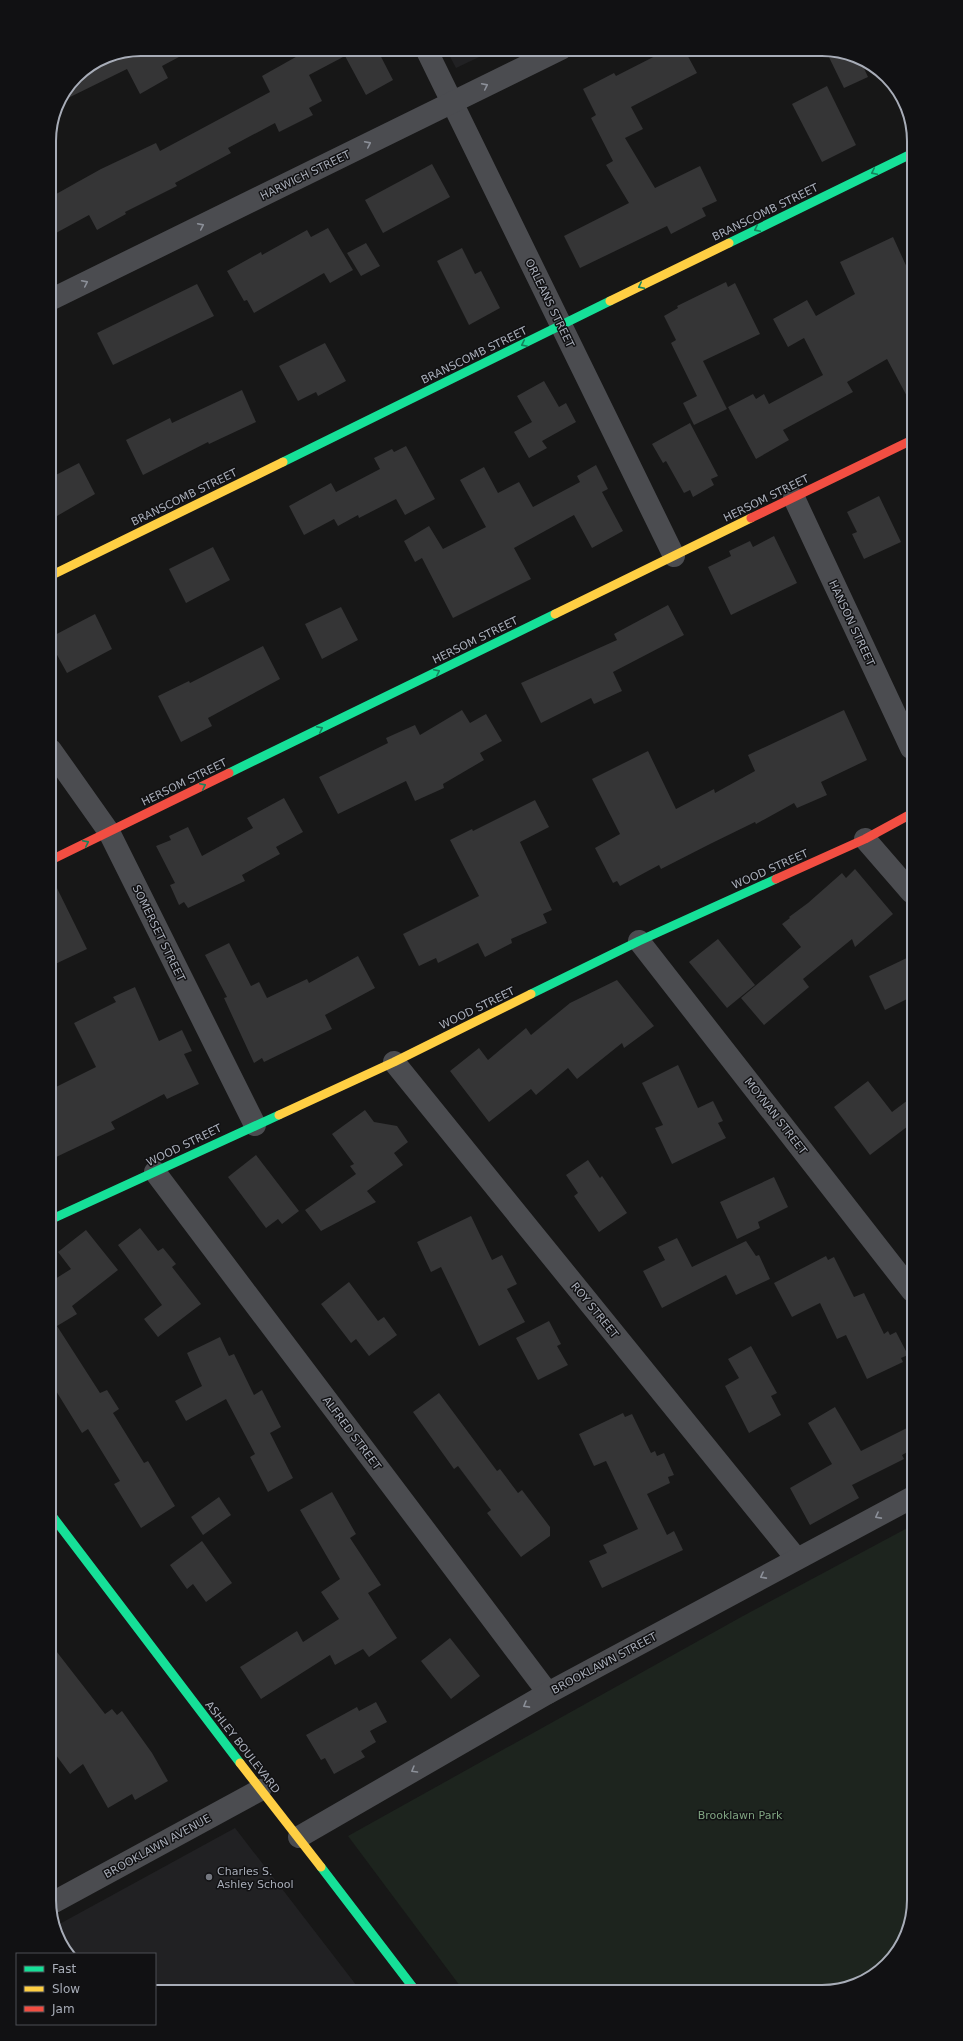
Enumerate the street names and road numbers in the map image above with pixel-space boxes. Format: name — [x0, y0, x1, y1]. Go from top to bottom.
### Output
street label: HARWICH STREET — [258, 148, 353, 203]
street label: BRANSCOMB STREET — [710, 181, 821, 244]
street label: ORLEANS STREET — [522, 257, 577, 350]
street label: BRANSCOMB STREET — [419, 324, 530, 387]
street label: BRANSCOMB STREET — [129, 466, 240, 529]
street label: HERSOM STREET — [721, 472, 811, 525]
street label: HANSON STREET — [826, 578, 877, 669]
street label: HERSOM STREET — [430, 614, 520, 667]
street label: HERSOM STREET — [139, 756, 229, 809]
street label: WOOD STREET — [730, 847, 811, 892]
street label: SOMERSET STREET — [130, 883, 188, 984]
street label: WOOD STREET — [437, 984, 517, 1032]
street label: MOYNAN STREET — [742, 1075, 810, 1157]
street label: WOOD STREET — [144, 1121, 224, 1169]
street label: ROY STREET — [568, 1280, 621, 1341]
street label: ALFRED STREET — [320, 1394, 384, 1473]
street label: BROOKLAWN STREET — [549, 1630, 659, 1697]
street label: ASHLEY BOULEVARD — [202, 1699, 283, 1796]
street label: BROOKLAWN AVENUE — [102, 1812, 213, 1881]

